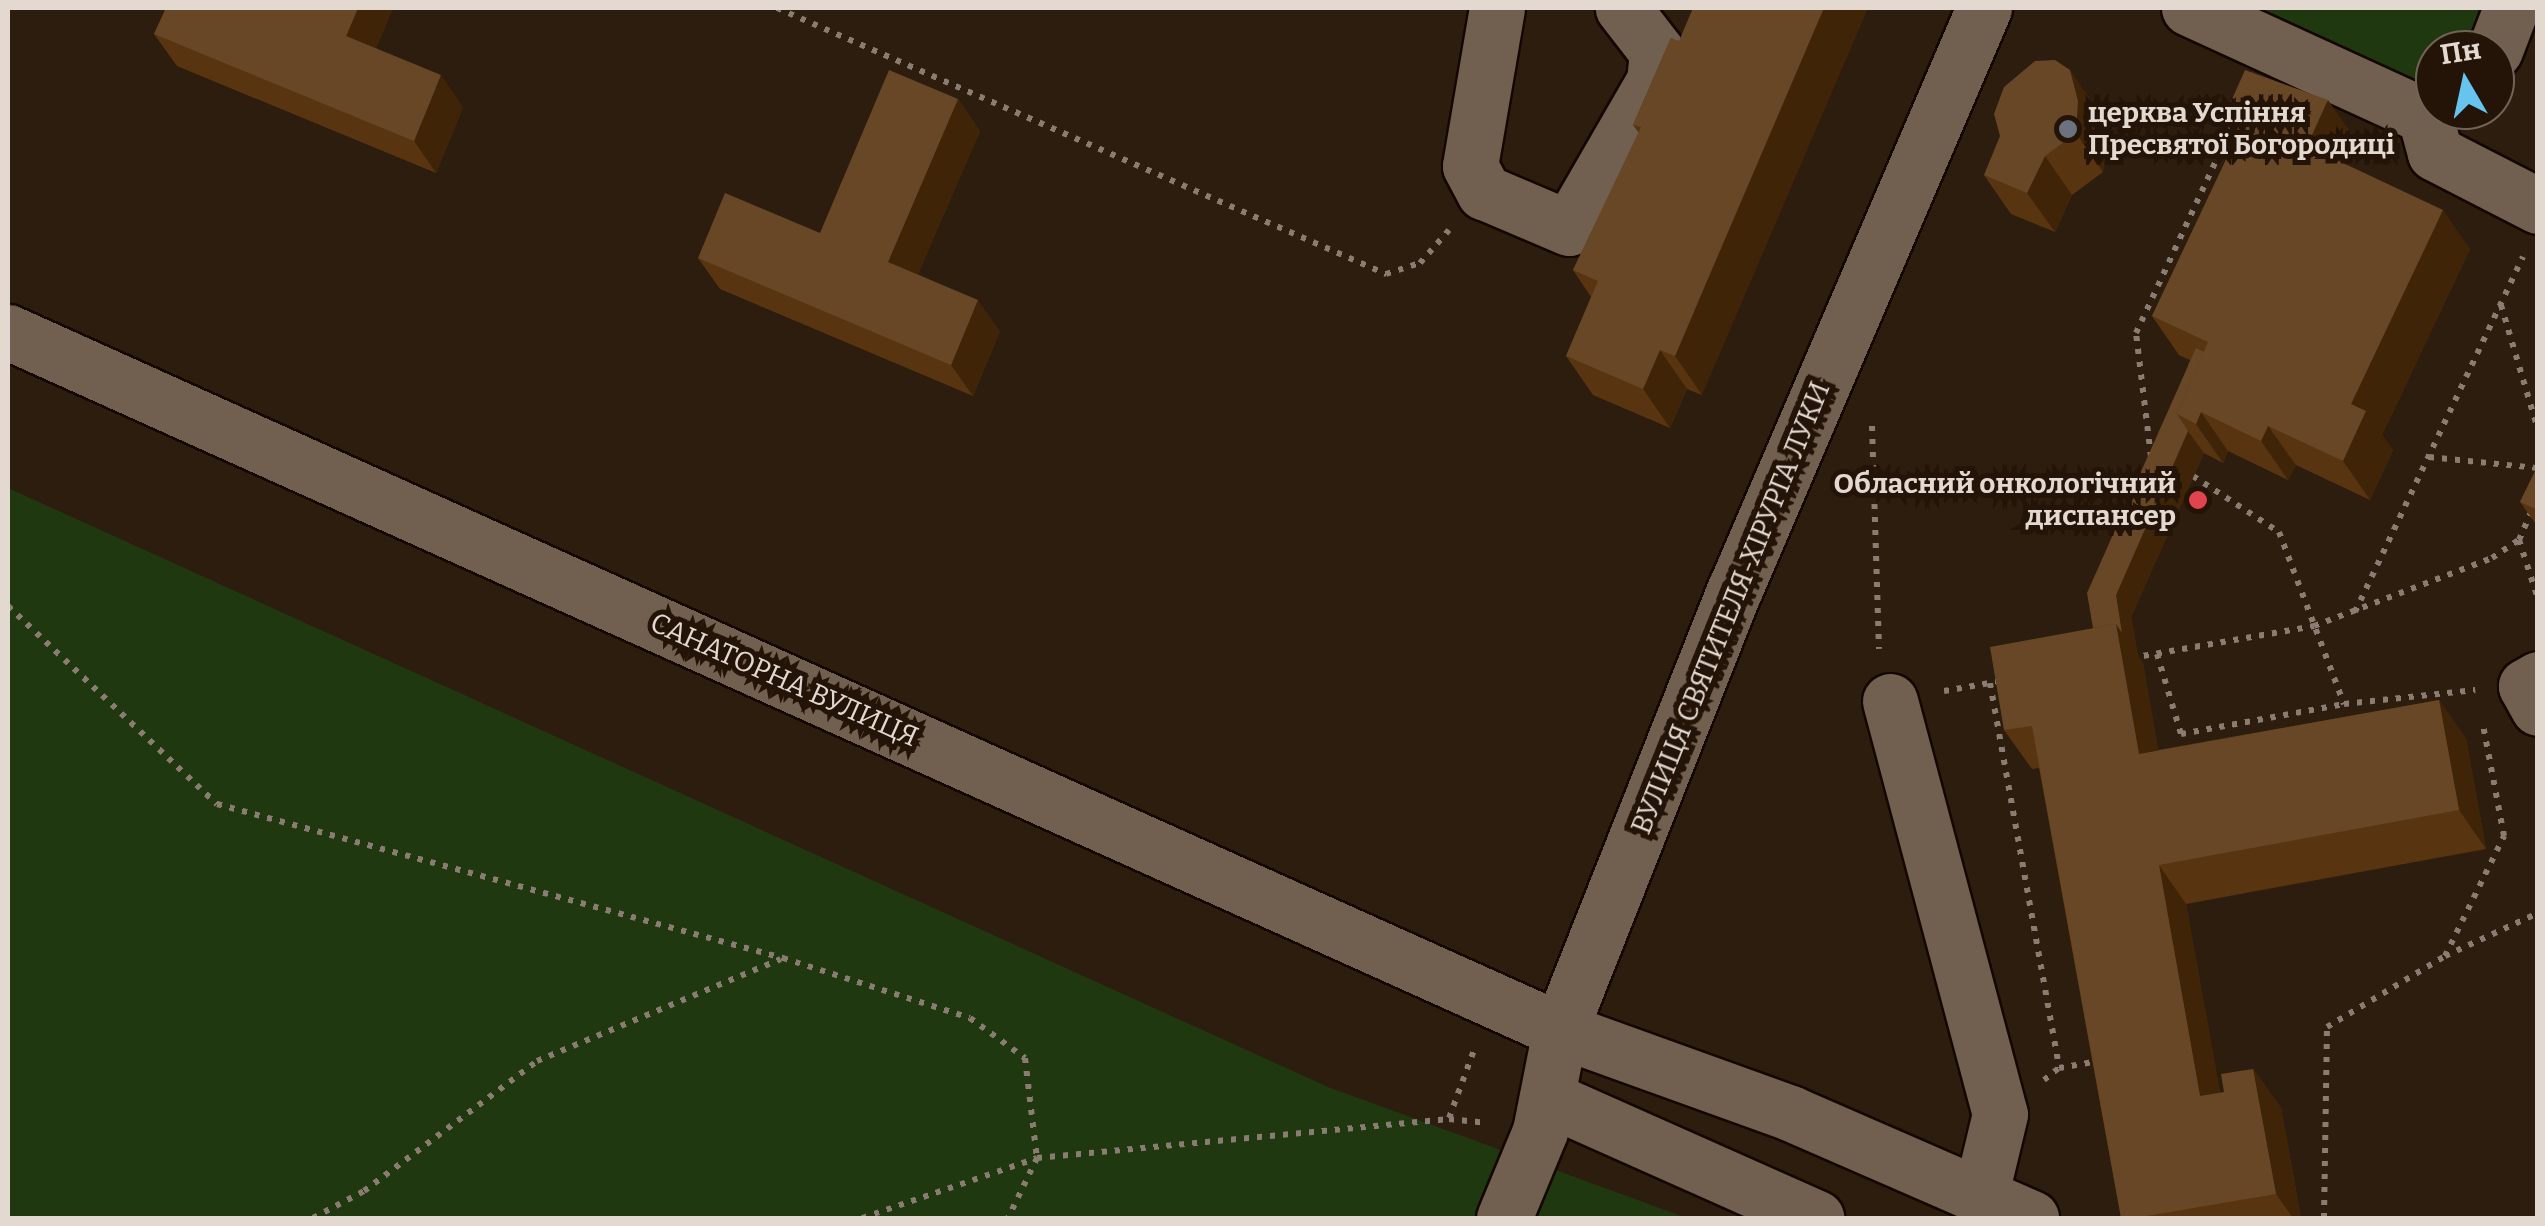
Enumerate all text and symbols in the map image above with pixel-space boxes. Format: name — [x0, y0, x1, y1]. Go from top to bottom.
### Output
north arrow — [2415, 30, 2515, 130]
text: Пн — [2438, 32, 2483, 71]
place label: церква Успіння Пресвятої Богородиці — [2088, 96, 2395, 162]
marker: церква Успіння Пресвятої Богородиці — [2057, 118, 2079, 140]
street label: ВУЛИЦЯ СВЯТИТЕЛЯ-ХІРУРГА ЛУКИ — [1625, 377, 1837, 839]
place label: Обласний онкологічний диспансер — [1834, 467, 2176, 533]
marker: Обласний онкологічний диспансер — [2185, 487, 2211, 513]
street label: САНАТОРНА ВУЛИЦЯ — [645, 606, 923, 754]

